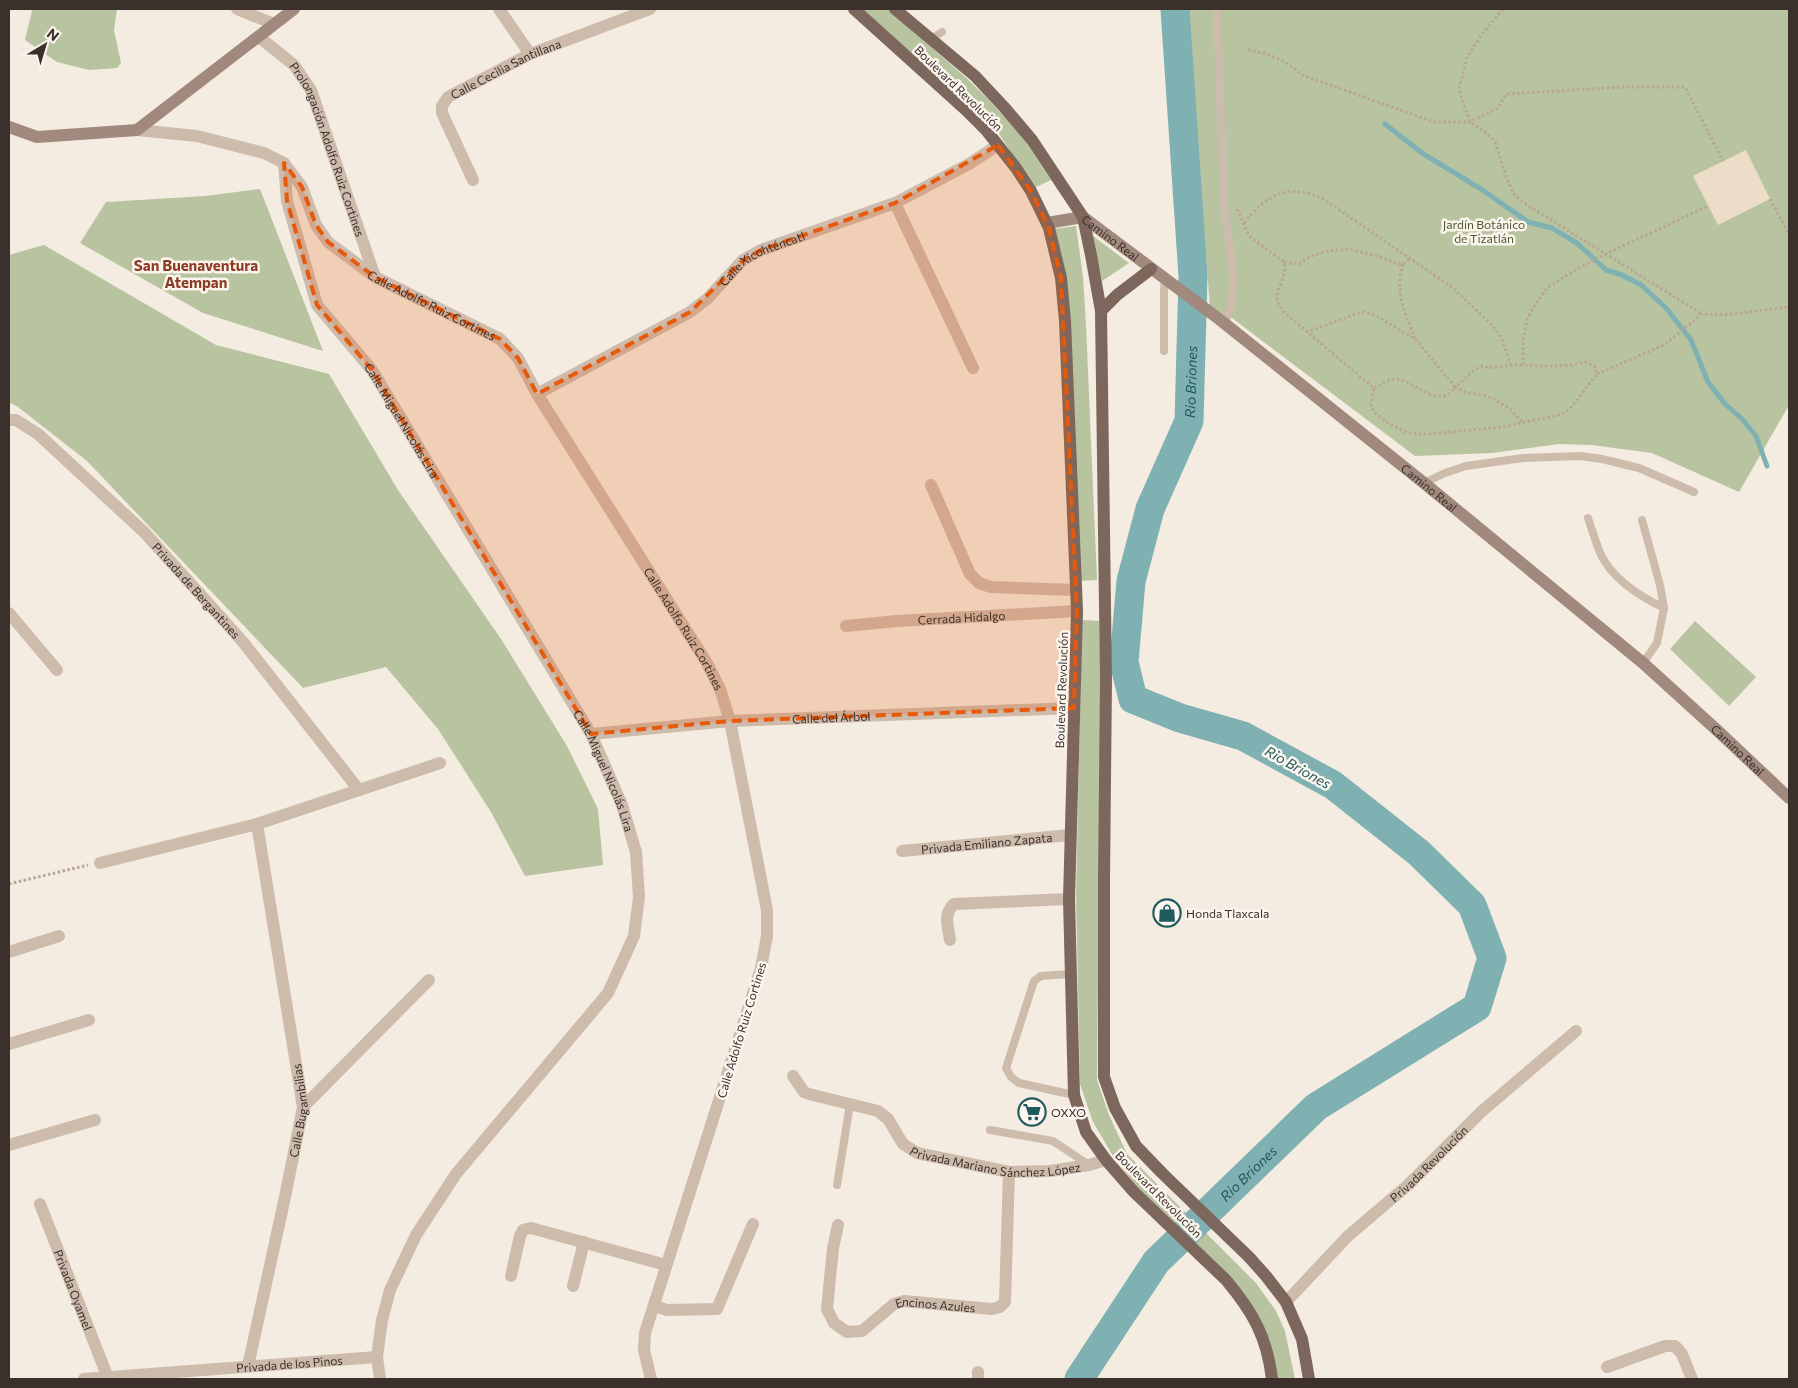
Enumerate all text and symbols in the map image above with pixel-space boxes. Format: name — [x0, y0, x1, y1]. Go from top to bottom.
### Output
north arrow — [20, 20, 70, 70]
text: N — [44, 24, 63, 44]
street label: Calle Cecilia Santillana — [448, 36, 563, 102]
street label: Boulevard Revolución — [912, 42, 1006, 134]
street label: Prolongación Adolfo Ruiz Cortines — [287, 59, 368, 238]
street label: Camino Real — [1079, 212, 1142, 264]
park label: Jardín Botánico de Tizatlán — [1443, 217, 1525, 245]
street label: Calle Xicohténcatl — [716, 228, 806, 289]
district label: San Buenaventura Atempan — [134, 256, 258, 291]
street label: Calle Adolfo Ruiz Cortines — [365, 267, 498, 343]
water label: Rio Briones — [1181, 345, 1200, 418]
street label: Calle Miguel Nicolás Lira — [362, 360, 442, 480]
street label: Camino Real — [1399, 461, 1460, 514]
street label: Privada de Bergantines — [150, 540, 243, 641]
street label: Calle Adolfo Ruiz Cortines — [641, 565, 726, 692]
street label: Cerrada Hidalgo — [917, 608, 1006, 627]
street label: Boulevard Revolución — [1052, 631, 1070, 749]
street label: Calle Miguel Nicolás Lira — [571, 707, 636, 833]
street label: Calle del Árbol — [792, 709, 871, 726]
street label: Camino Real — [1708, 721, 1767, 778]
water label: Rio Briones — [1262, 742, 1334, 792]
street label: Privada Emiliano Zapata — [920, 830, 1053, 856]
shop icon: Honda Tlaxcala — [1152, 898, 1182, 928]
place label: Honda Tlaxcala — [1186, 906, 1269, 920]
street label: Calle Adolfo Ruiz Cortines — [714, 960, 768, 1100]
street label: Calle Bugambilias — [286, 1063, 310, 1159]
supermarket icon: OXXO — [1017, 1097, 1047, 1127]
place label: OXXO — [1051, 1105, 1086, 1119]
street label: Privada Revolución — [1387, 1123, 1470, 1204]
water label: Rio Briones — [1216, 1142, 1280, 1204]
street label: Privada Mariano Sánchez López — [908, 1143, 1082, 1179]
street label: Boulevard Revolución — [1113, 1148, 1205, 1240]
street label: Privada Oyamel — [51, 1247, 96, 1332]
street label: Encinos Azules — [893, 1294, 976, 1314]
street label: Privada de los Pinos — [236, 1353, 343, 1375]

